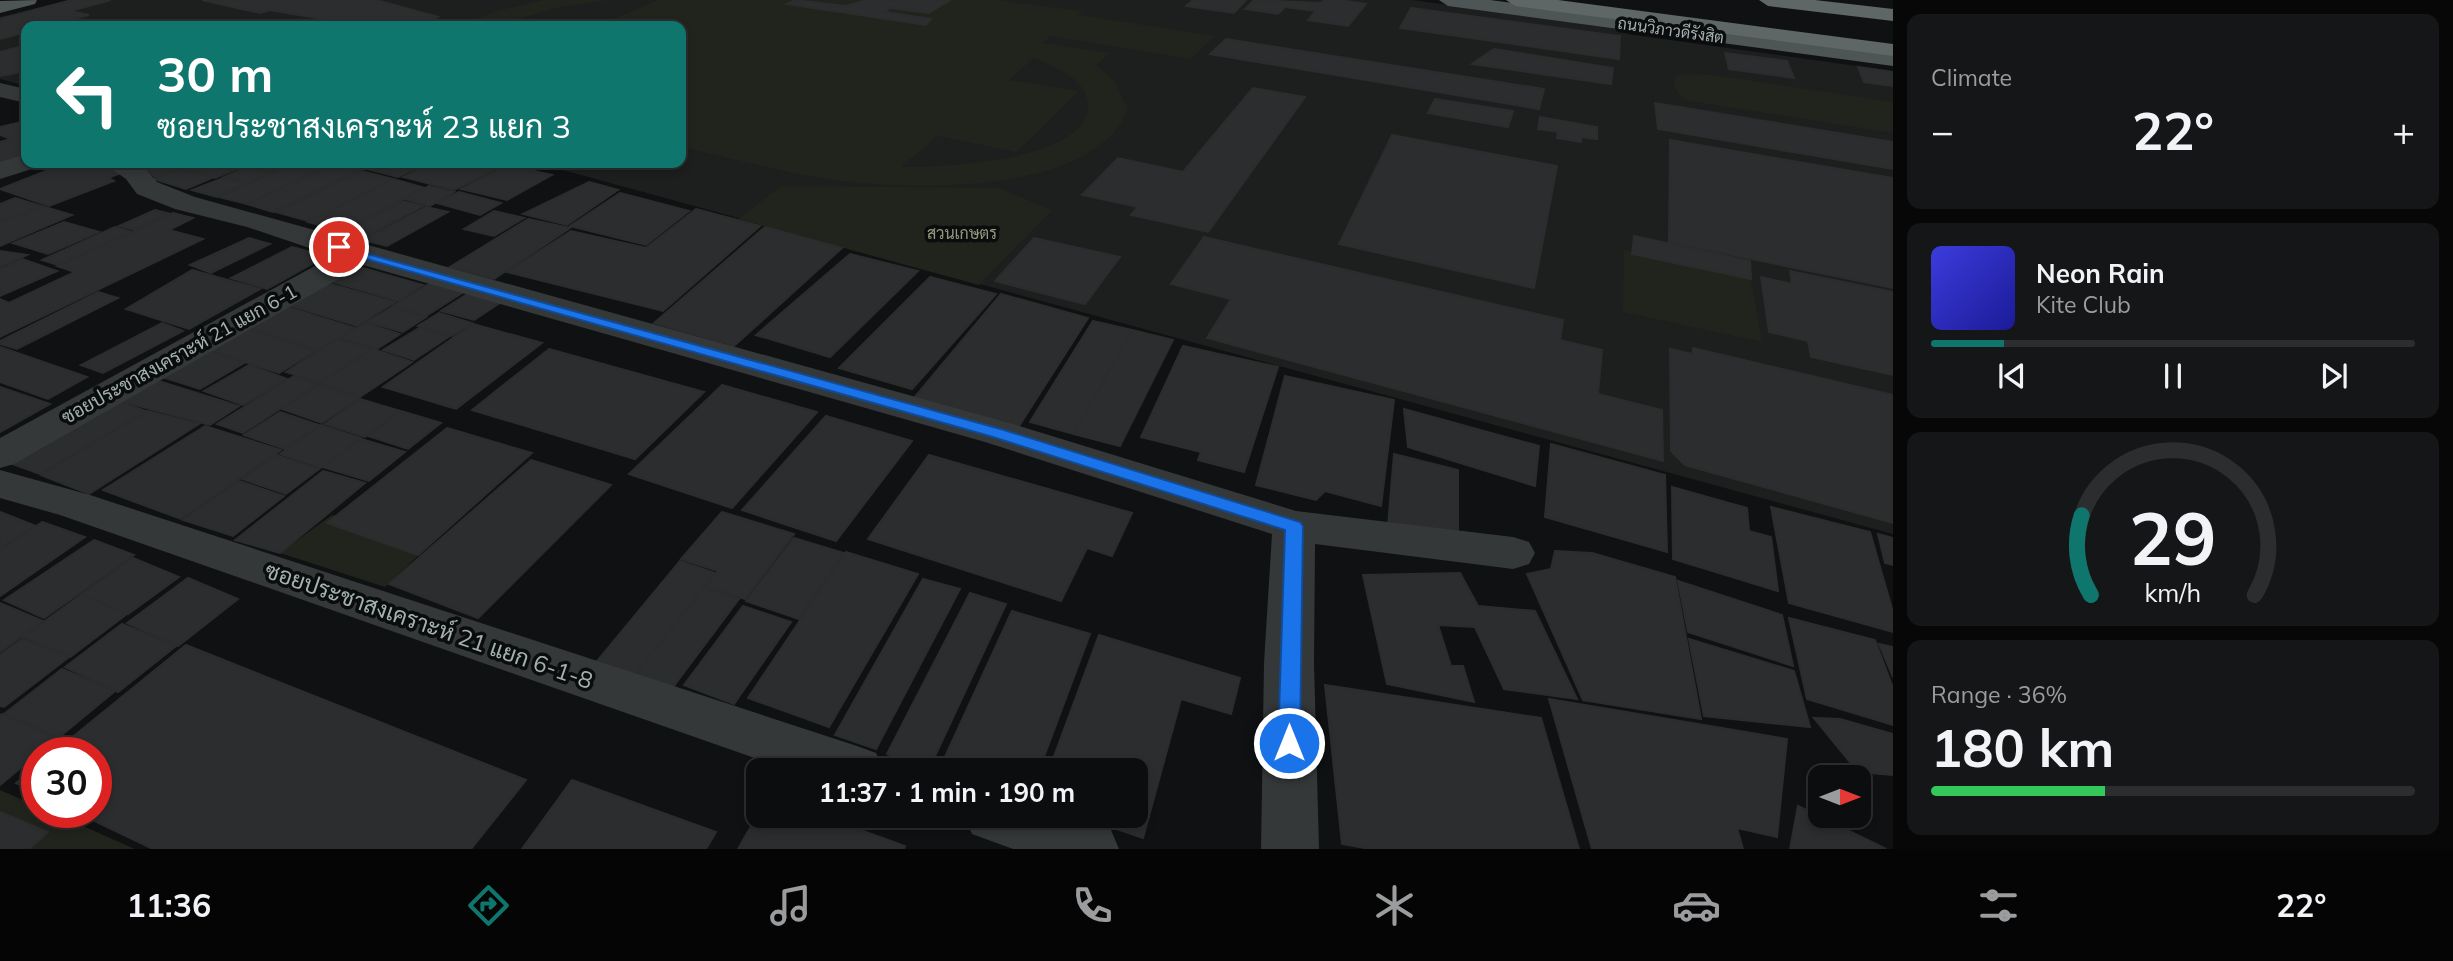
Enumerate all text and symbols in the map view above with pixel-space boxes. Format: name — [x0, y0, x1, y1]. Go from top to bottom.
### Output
street label: ถนนวิภาวดีรังสิต — [1617, 12, 1726, 47]
text: 30 m — [157, 43, 273, 104]
icon: left — [42, 49, 133, 140]
text: Climate — [1931, 63, 2012, 92]
text: 22° — [2132, 98, 2214, 163]
text: ซอยประชาสงเคราะห์ 23 แยก 3 — [157, 106, 571, 146]
text: − — [1931, 107, 1954, 155]
text: + — [2392, 107, 2415, 155]
pin — [309, 217, 369, 277]
park label: สวนเกษตร — [927, 223, 997, 243]
icon: arrive — [320, 228, 358, 266]
text: Neon Rain — [2036, 257, 2165, 290]
street label: ซอยประชาสงเคราะห์ 21 แยก 6-1 — [57, 279, 301, 429]
text: Kite Club — [2036, 290, 2131, 319]
icon: previous — [1993, 357, 2031, 395]
icon: pause — [2154, 357, 2192, 395]
icon: next — [2315, 357, 2353, 395]
text: 29 — [2129, 492, 2217, 583]
street label: ซอยประชาสงเคราะห์ 21 แยก 6-1-8 — [261, 554, 597, 695]
text: km/h — [2145, 577, 2201, 608]
text: Range · 36% — [1931, 680, 2067, 709]
position arrow — [1252, 706, 1326, 780]
text: 180 km — [1931, 715, 2114, 780]
speed limit sign: 30 — [21, 737, 112, 828]
north arrow — [1808, 765, 1871, 828]
map controls — [1808, 765, 1871, 828]
text: 11:37 · 1 min · 190 m — [819, 776, 1075, 809]
icon: directions — [464, 881, 513, 930]
icon: music — [766, 881, 815, 930]
icon: phone — [1068, 881, 1117, 930]
icon: climate — [1370, 881, 1419, 930]
icon: car — [1672, 881, 1721, 930]
icon: filters — [1974, 881, 2023, 930]
text: 11:36 — [126, 885, 211, 925]
text: 22° — [2276, 885, 2326, 925]

